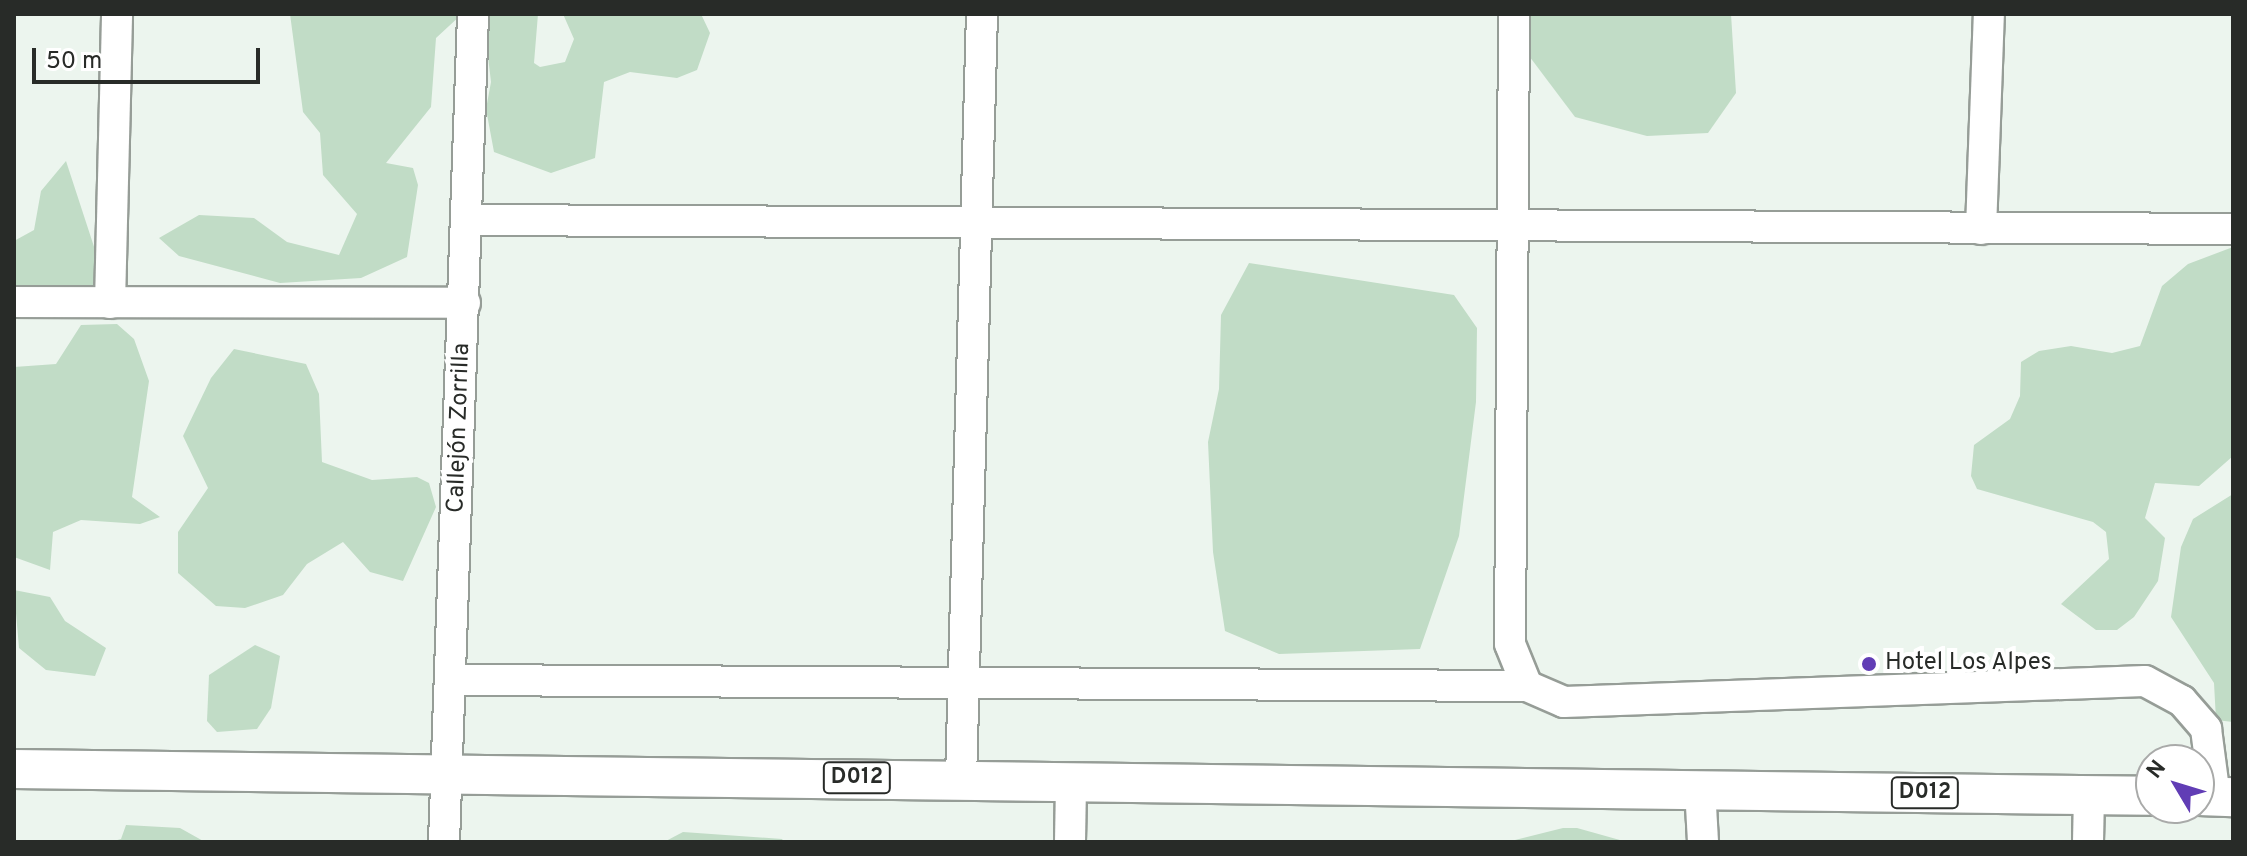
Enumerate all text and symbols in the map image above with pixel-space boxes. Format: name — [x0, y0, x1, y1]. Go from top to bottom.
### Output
scale bar — [36, 32, 264, 82]
text: 50 m — [46, 47, 102, 77]
street label: Callejón Zorrilla — [443, 342, 477, 514]
place label: Hotel Los Alpes — [1885, 650, 2053, 678]
marker: Hotel Los Alpes — [1860, 655, 1878, 673]
north arrow — [2135, 744, 2215, 824]
text: N — [2142, 756, 2173, 785]
road number: D012 — [821, 760, 893, 796]
road number: D012 — [1889, 775, 1961, 811]

